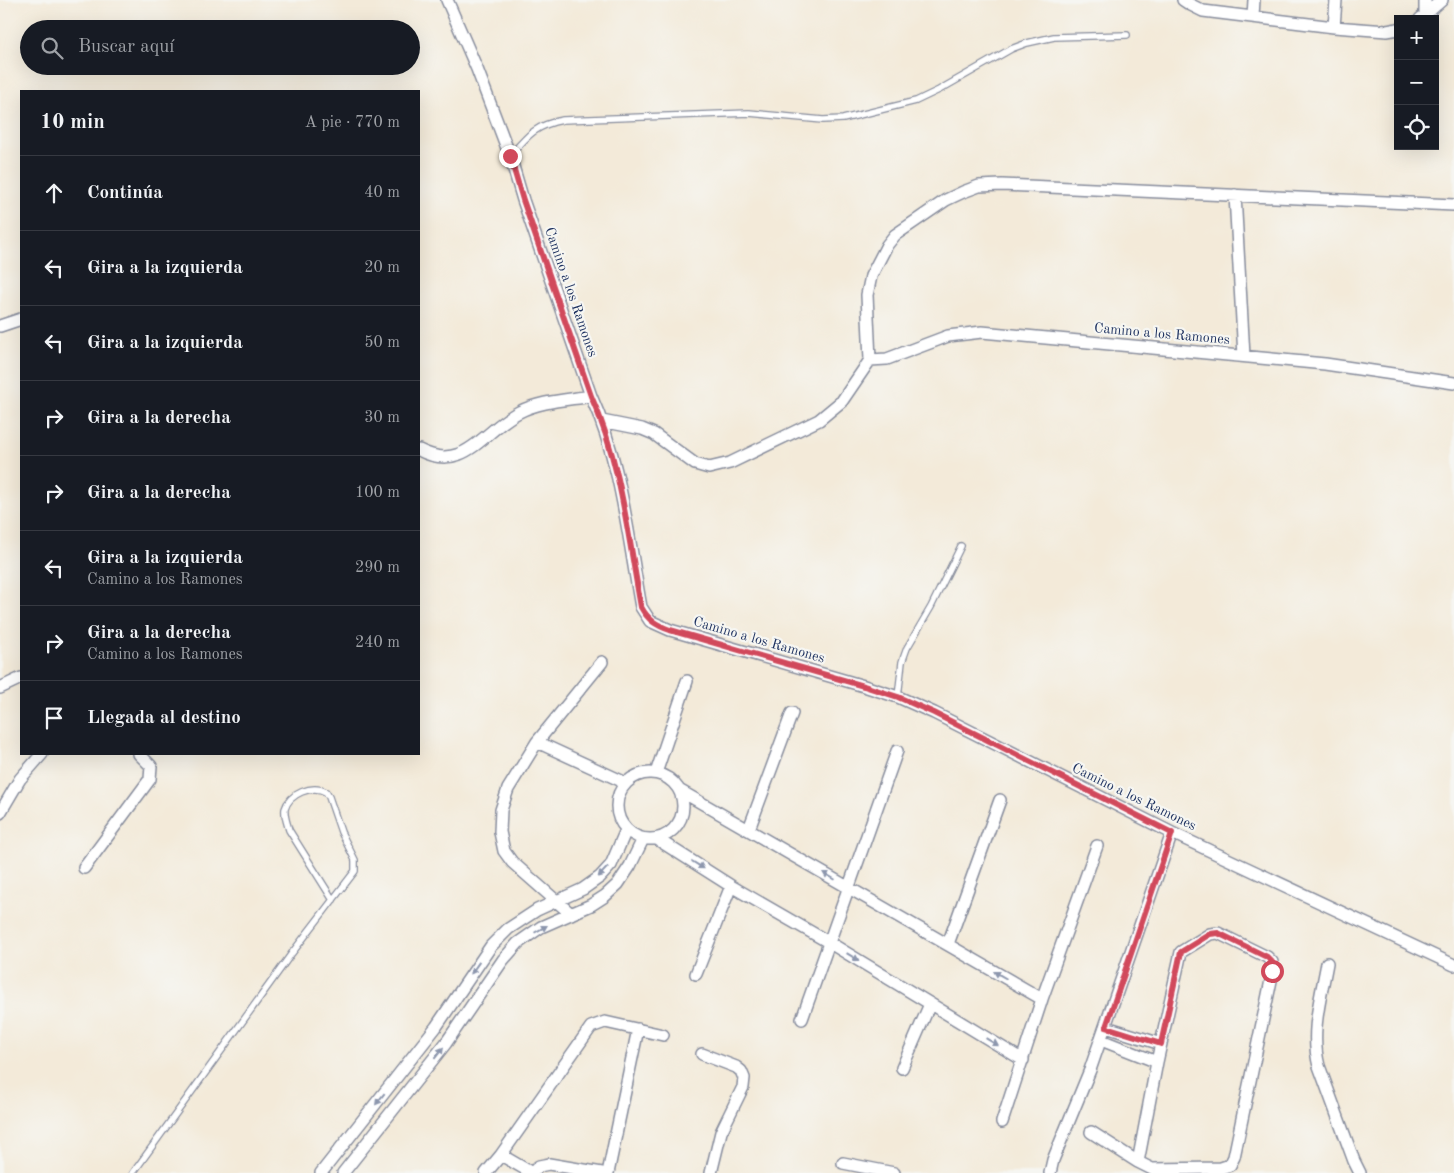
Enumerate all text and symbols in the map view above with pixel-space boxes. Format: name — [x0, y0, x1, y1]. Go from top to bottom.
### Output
map controls — [1394, 15, 1439, 150]
button: + — [1394, 15, 1439, 60]
search box — [20, 20, 420, 75]
icon: search — [38, 34, 66, 62]
text: Buscar aquí — [78, 38, 174, 57]
button: − — [1394, 60, 1439, 105]
button: locate — [1394, 105, 1439, 150]
text: 10 min — [40, 112, 105, 133]
text: A pie · 770 m — [305, 115, 400, 131]
route end — [499, 145, 522, 168]
icon: ahead — [40, 179, 68, 207]
text: Continúa — [87, 184, 163, 203]
text: 40 m — [364, 185, 400, 201]
street label: Camino a los Ramones — [542, 225, 600, 359]
icon: left — [40, 254, 68, 282]
text: Gira a la izquierda — [87, 259, 243, 278]
text: 20 m — [364, 260, 400, 276]
street label: Camino a los Ramones — [1094, 321, 1230, 347]
icon: left — [40, 329, 68, 357]
text: Gira a la izquierda — [87, 334, 243, 353]
text: 50 m — [364, 335, 400, 351]
icon: right — [40, 404, 68, 432]
text: Gira a la derecha — [87, 409, 231, 428]
text: 30 m — [364, 410, 400, 426]
icon: right — [40, 479, 68, 507]
text: Gira a la derecha — [87, 484, 231, 503]
text: 100 m — [355, 485, 400, 501]
text: Gira a la izquierda — [87, 549, 243, 568]
icon: left — [40, 554, 68, 582]
text: 290 m — [355, 560, 400, 576]
text: Camino a los Ramones — [87, 572, 243, 588]
street label: Camino a los Ramones — [692, 614, 826, 666]
text: Gira a la derecha — [87, 624, 231, 643]
icon: right — [40, 629, 68, 657]
text: 240 m — [355, 635, 400, 651]
text: Camino a los Ramones — [87, 647, 243, 663]
icon: arrive — [40, 704, 68, 732]
text: Llegada al destino — [87, 709, 241, 728]
street label: Camino a los Ramones — [1070, 761, 1198, 833]
one-way arrow — [692, 860, 705, 870]
one-way arrow — [598, 866, 609, 879]
one-way arrow — [823, 871, 836, 880]
one-way arrow — [534, 924, 547, 933]
one-way arrow — [846, 953, 859, 962]
route start — [1261, 960, 1284, 983]
one-way arrow — [470, 961, 480, 974]
one-way arrow — [993, 970, 1007, 979]
one-way arrow — [985, 1037, 998, 1046]
one-way arrow — [433, 1046, 444, 1059]
one-way arrow — [374, 1092, 385, 1105]

